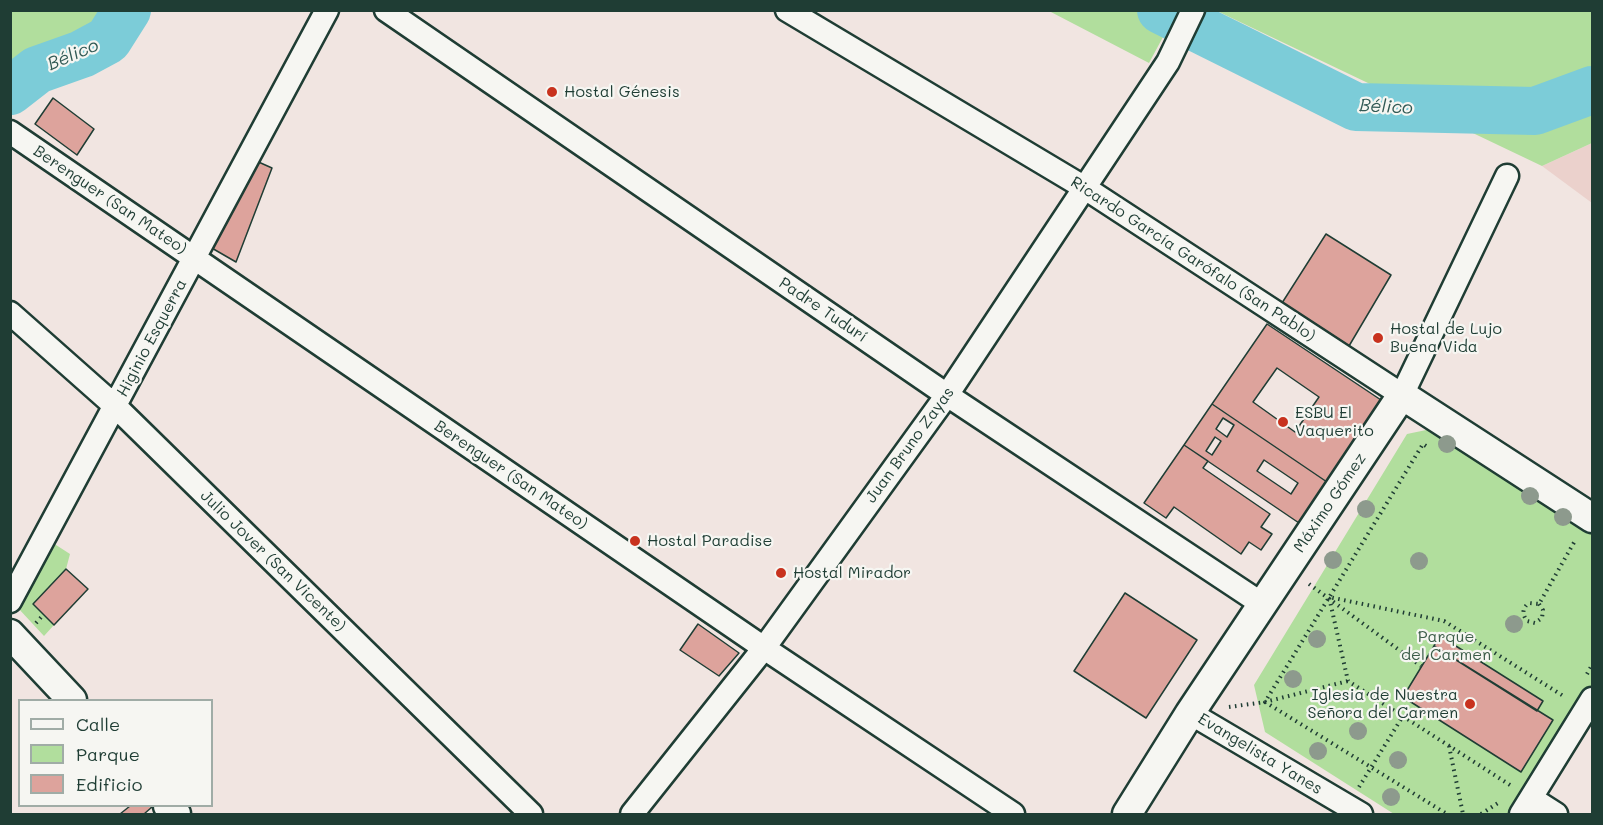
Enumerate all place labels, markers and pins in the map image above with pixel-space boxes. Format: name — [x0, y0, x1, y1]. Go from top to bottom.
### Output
place label: Hostal Génesis — [564, 82, 680, 102]
marker: Hostal Génesis — [545, 85, 559, 99]
place label: Hostal de Lujo Buena Vida — [1390, 319, 1502, 357]
marker: Hostal de Lujo Buena Vida — [1371, 331, 1385, 345]
place label: ESBU El Vaquerito — [1295, 403, 1374, 441]
marker: ESBU El Vaquerito — [1276, 415, 1290, 429]
place label: Hostal Paradise — [647, 531, 772, 551]
marker: Hostal Paradise — [628, 534, 642, 548]
place label: Hostal Mirador — [793, 563, 911, 583]
marker: Hostal Mirador — [774, 566, 788, 580]
place label: Iglesia de Nuestra Señora del Carmen — [1307, 685, 1458, 723]
marker: Iglesia de Nuestra Señora del Carmen — [1463, 697, 1477, 711]

